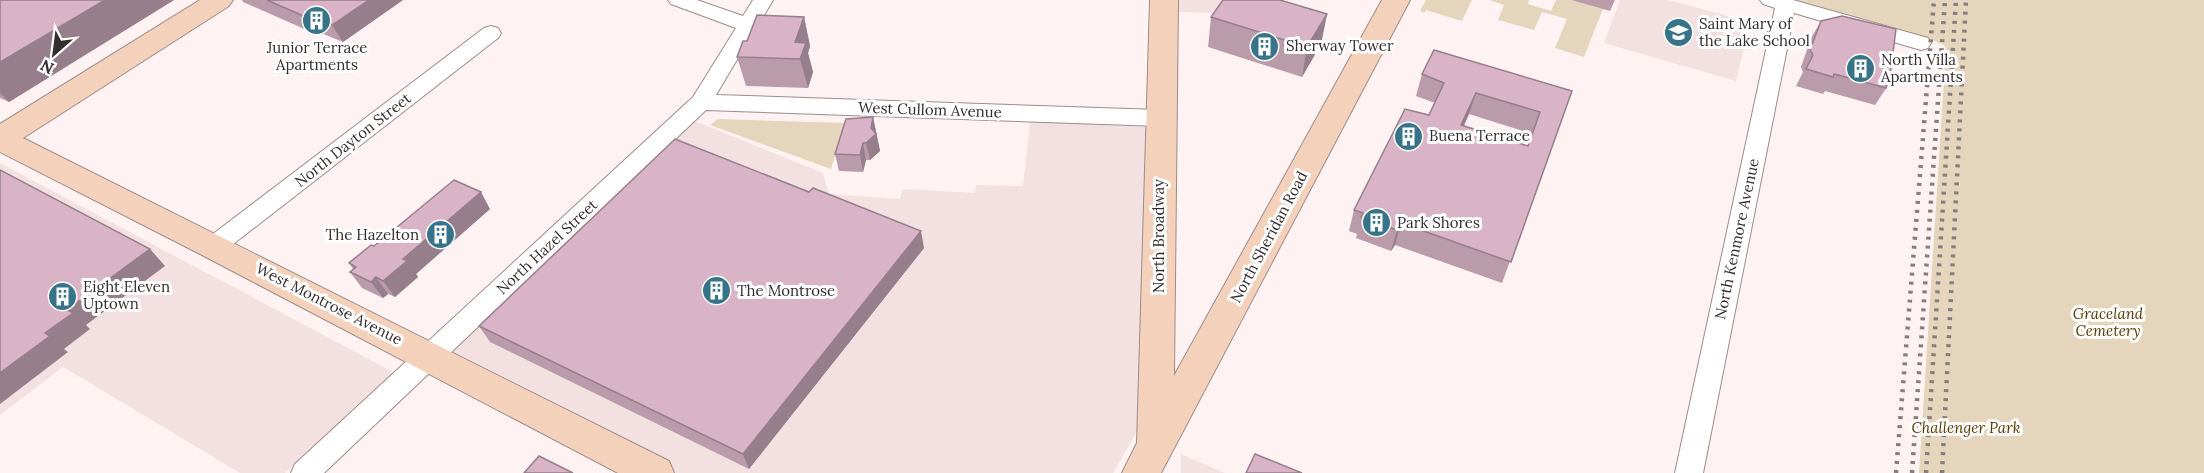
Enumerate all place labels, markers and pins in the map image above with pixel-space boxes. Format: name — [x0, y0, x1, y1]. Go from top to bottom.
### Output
building icon: Junior Terrace Apartments — [301, 5, 333, 37]
place label: Saint Mary of the Lake School — [1699, 14, 1810, 50]
school or university icon: Saint Mary of the Lake School — [1662, 17, 1694, 49]
building icon: Sherway Tower — [1249, 30, 1281, 62]
place label: Sherway Tower — [1286, 36, 1394, 55]
place label: Junior Terrace Apartments — [266, 38, 367, 74]
place label: North Villa Apartments — [1880, 50, 1963, 86]
building icon: North Villa Apartments — [1844, 53, 1876, 85]
building icon: Buena Terrace — [1392, 120, 1424, 152]
place label: Buena Terrace — [1429, 126, 1530, 145]
building icon: Park Shores — [1360, 207, 1392, 239]
place label: Park Shores — [1397, 213, 1480, 232]
building icon: The Hazelton — [424, 219, 456, 251]
place label: The Hazelton — [326, 225, 419, 244]
building icon: The Montrose — [700, 275, 732, 307]
place label: Eight Eleven Uptown — [83, 277, 170, 313]
building icon: Eight Eleven Uptown — [46, 280, 78, 312]
place label: The Montrose — [737, 281, 835, 300]

